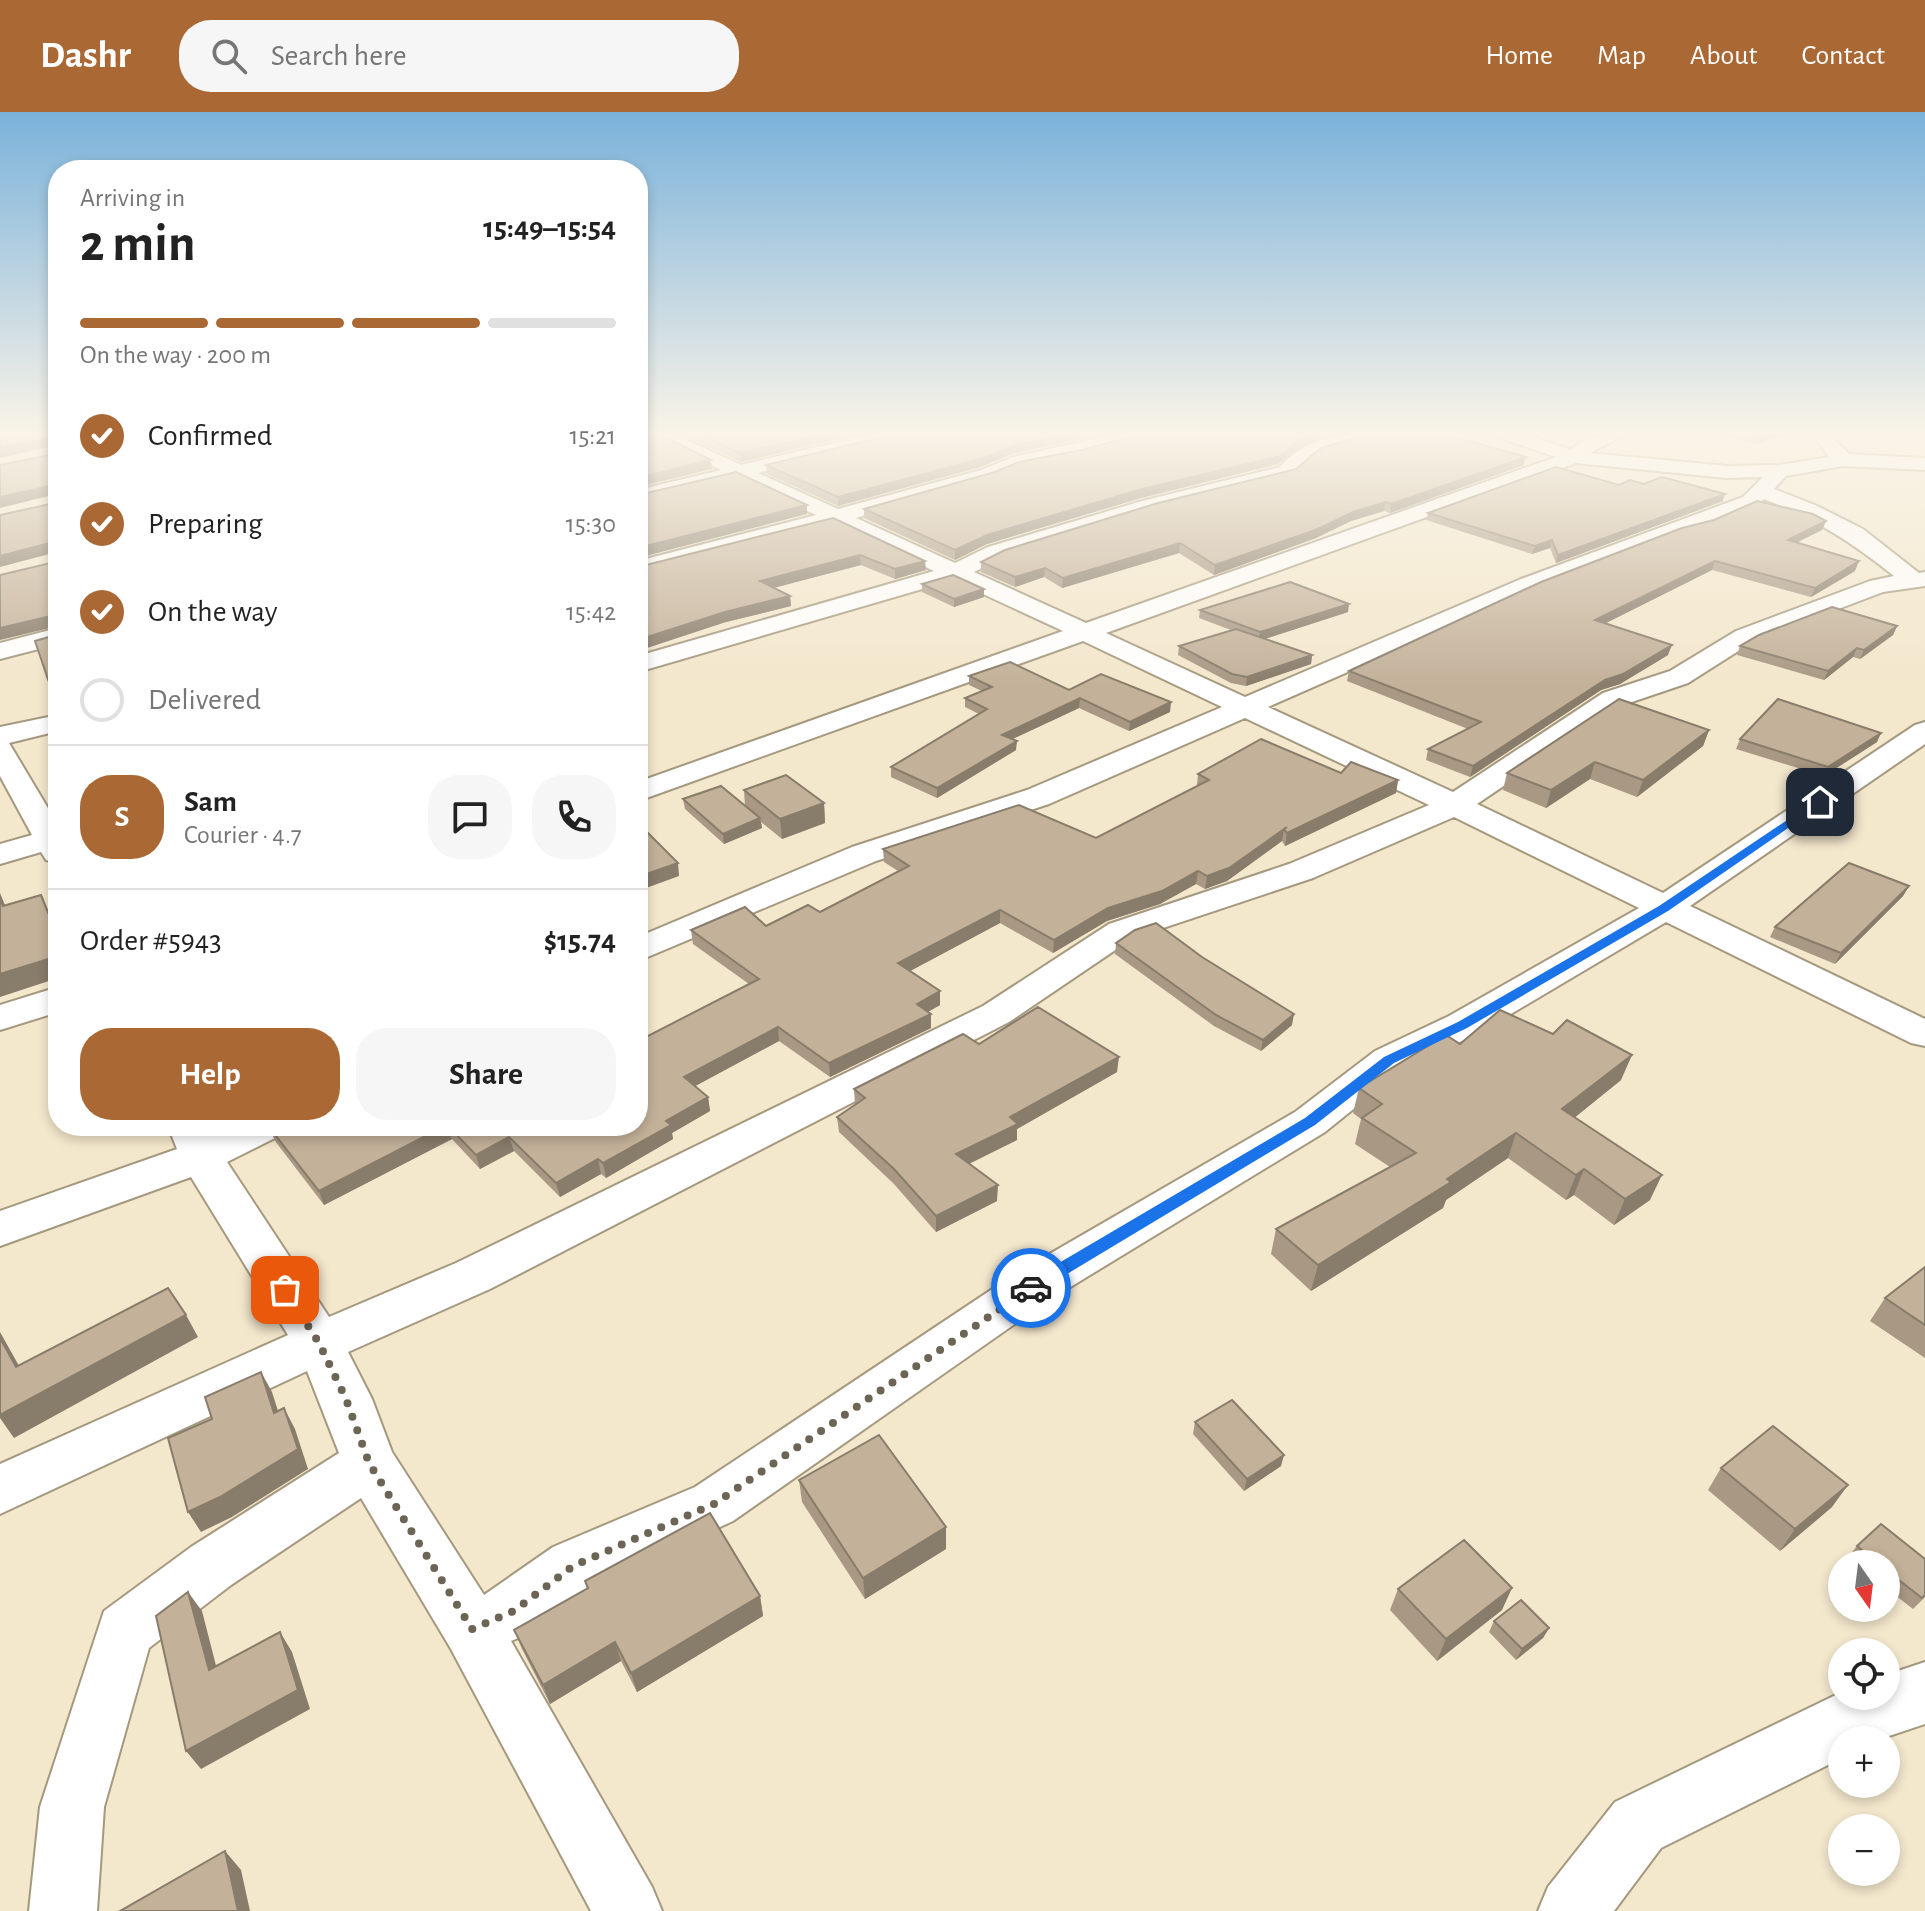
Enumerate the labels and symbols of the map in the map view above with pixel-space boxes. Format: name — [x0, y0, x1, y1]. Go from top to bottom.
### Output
pin — [1786, 768, 1854, 836]
courier — [991, 1248, 1071, 1328]
pin — [251, 1256, 319, 1324]
north arrow — [1828, 1550, 1900, 1622]

